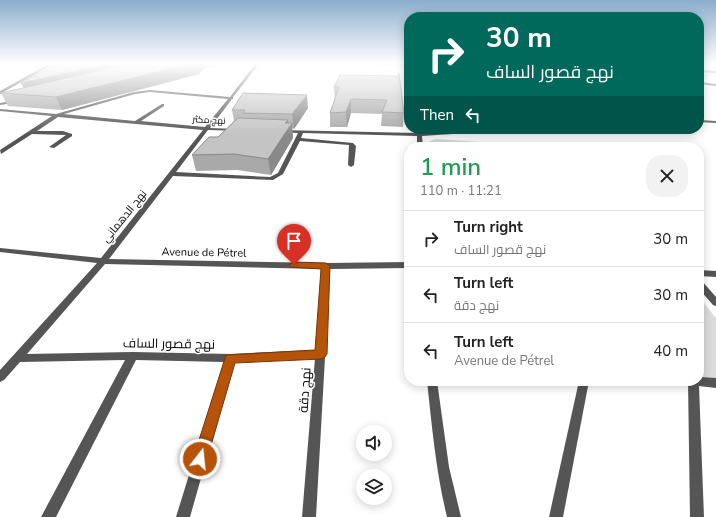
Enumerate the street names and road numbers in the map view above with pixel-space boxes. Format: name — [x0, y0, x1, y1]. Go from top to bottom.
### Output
street label: نهج مكثر — [191, 113, 226, 127]
street label: نهج الدهماني — [98, 187, 151, 246]
street label: Avenue de Pétrel — [161, 244, 247, 261]
street label: نهج قصور الساف — [123, 334, 215, 354]
street label: نهج دقة — [294, 367, 316, 413]

